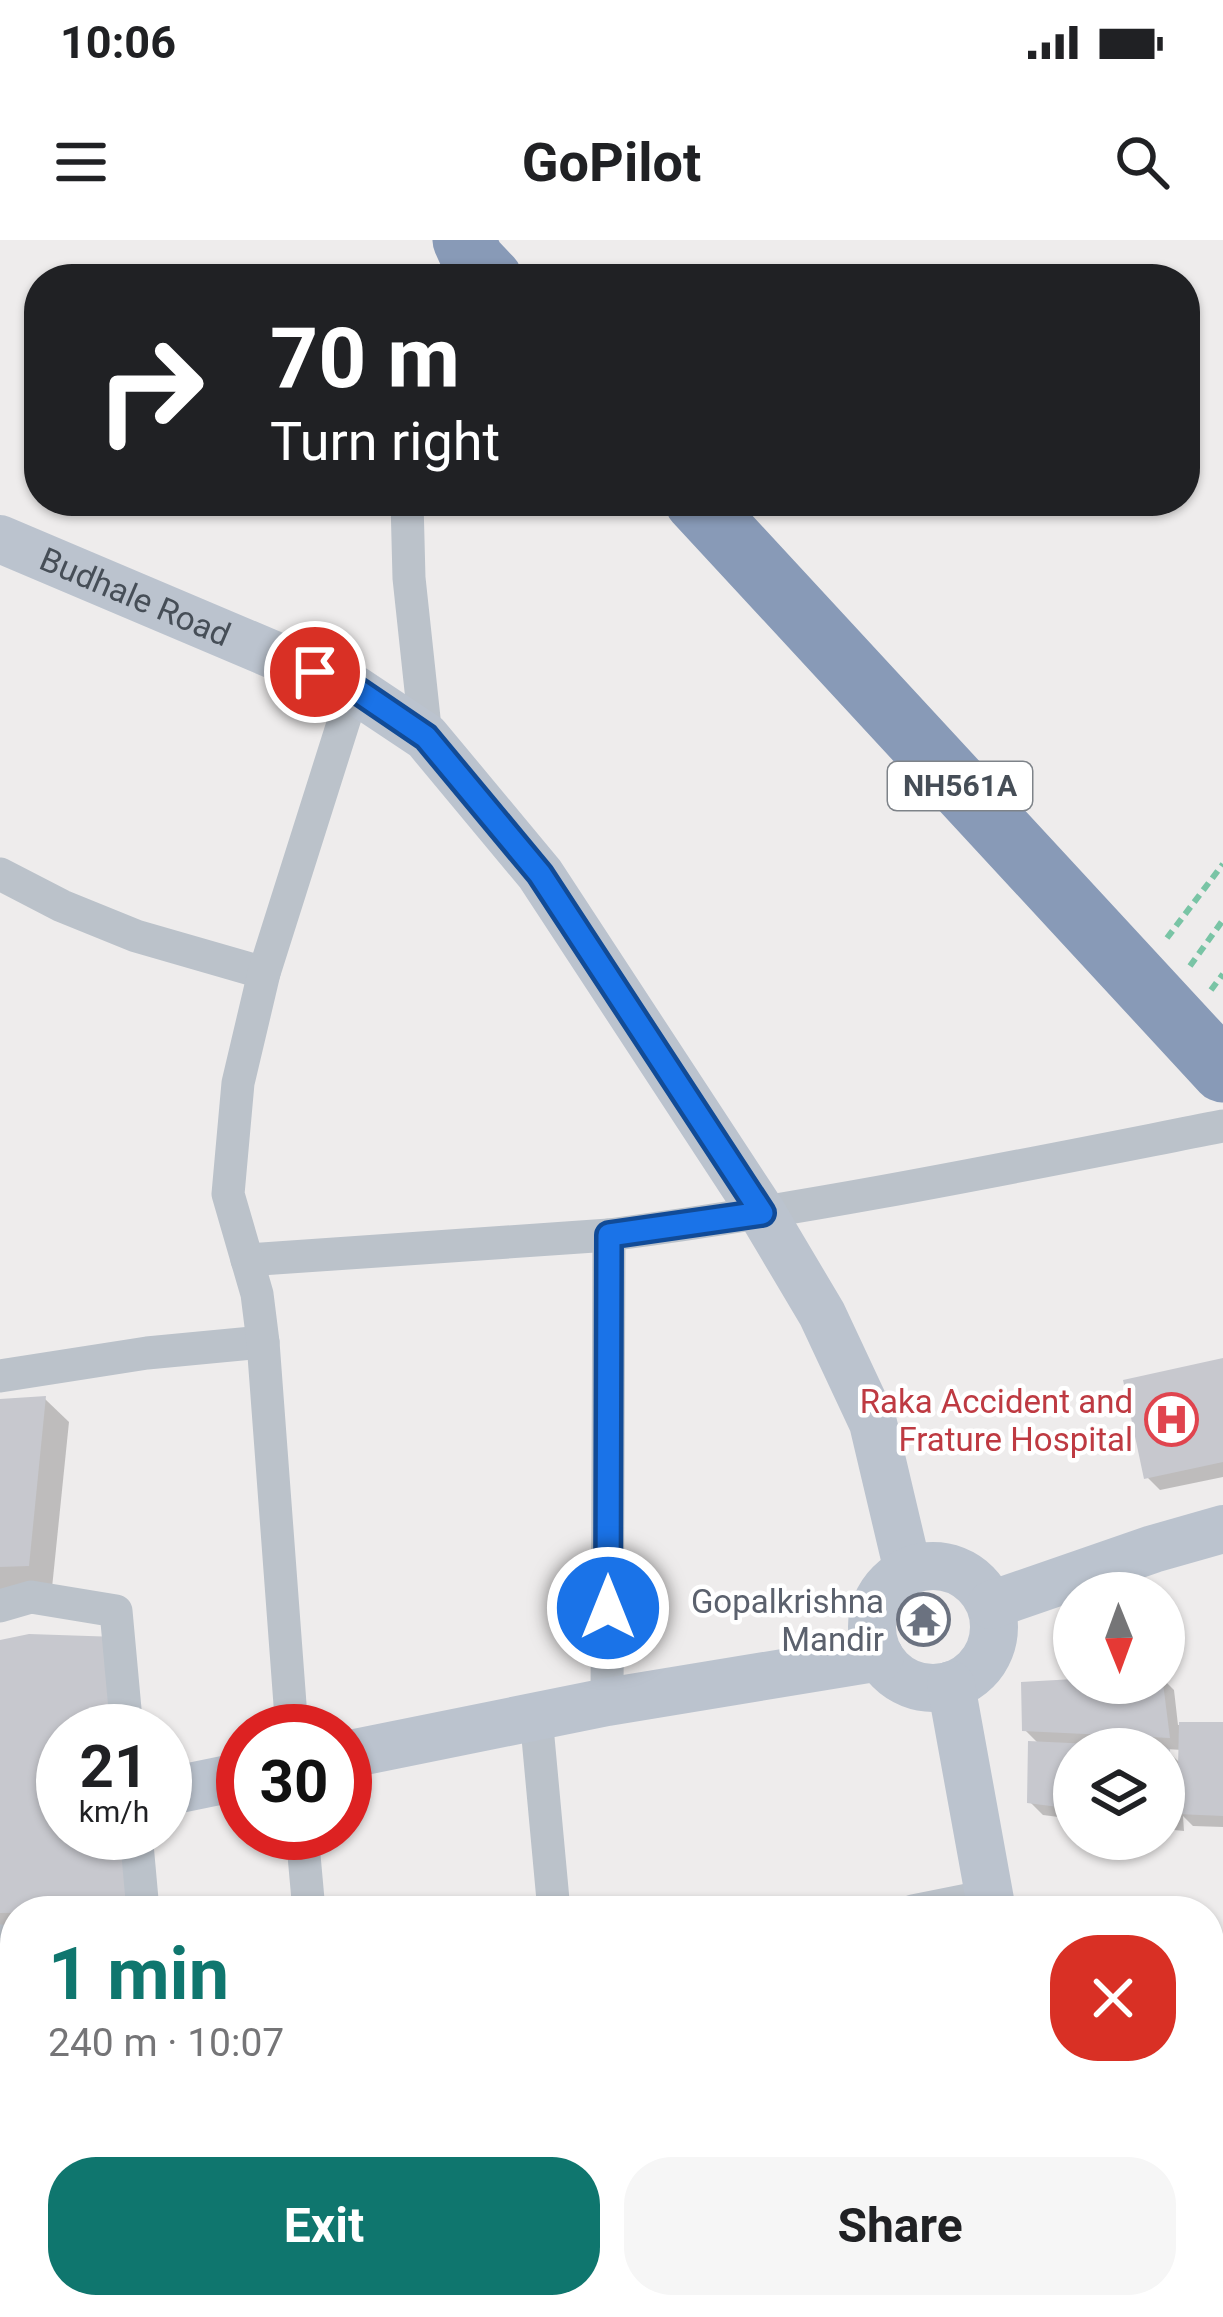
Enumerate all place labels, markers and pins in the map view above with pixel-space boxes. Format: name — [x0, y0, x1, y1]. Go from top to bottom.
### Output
pin — [264, 621, 366, 723]
place label: Raka Accident and Frature Hospital — [860, 1382, 1133, 1459]
hospital icon: Raka Accident and Frature Hospital — [1144, 1392, 1200, 1448]
place label: Gopalkrishna Mandir — [691, 1582, 884, 1659]
temple icon: Gopalkrishna Mandir — [895, 1592, 951, 1648]

